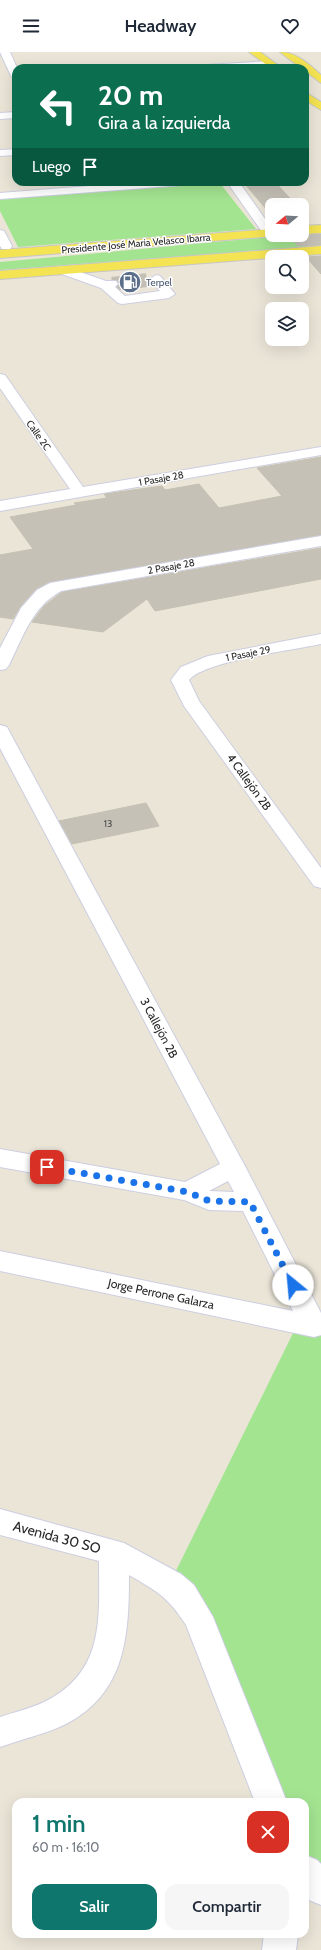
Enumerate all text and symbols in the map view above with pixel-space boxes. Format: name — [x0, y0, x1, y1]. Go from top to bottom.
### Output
icon: menu — [20, 15, 42, 37]
text: Headway — [125, 15, 196, 37]
icon: heart — [279, 15, 301, 37]
text: 20 m — [98, 78, 163, 112]
icon: left — [32, 80, 84, 132]
text: Gira a la izquierda — [98, 112, 230, 134]
icon: arrive — [79, 156, 101, 178]
text: Luego — [32, 158, 71, 176]
north arrow — [265, 198, 309, 242]
map controls — [265, 198, 309, 346]
street label: Presidente José Maria Velasco Ibarra — [61, 230, 211, 256]
button: search — [265, 250, 309, 294]
fuel station icon: Terpel — [117, 269, 143, 295]
place label: Terpel — [146, 276, 173, 289]
button: layers — [265, 302, 309, 346]
street label: Calle 2C — [23, 417, 54, 453]
street label: 1 Pasaje 28 — [137, 468, 185, 489]
street label: 2 Pasaje 28 — [147, 556, 196, 577]
street label: 1 Pasaje 29 — [225, 643, 272, 664]
street label: 4 Callejón 2B — [224, 750, 275, 813]
house number: 13 — [104, 817, 112, 830]
street label: 3 Callejón 2B — [137, 995, 182, 1060]
pin — [30, 1150, 64, 1184]
icon: arrive — [36, 1156, 58, 1178]
position arrow — [272, 1264, 314, 1306]
street label: Jorge Perrone Galarza — [106, 1275, 216, 1312]
street label: Avenida 30 SO — [11, 1517, 103, 1557]
text: 1 min — [32, 1809, 86, 1838]
button: close — [247, 1811, 289, 1853]
text: 60 m · 16:10 — [32, 1839, 99, 1855]
button: Salir — [32, 1884, 157, 1930]
button: Compartir — [165, 1884, 289, 1930]

